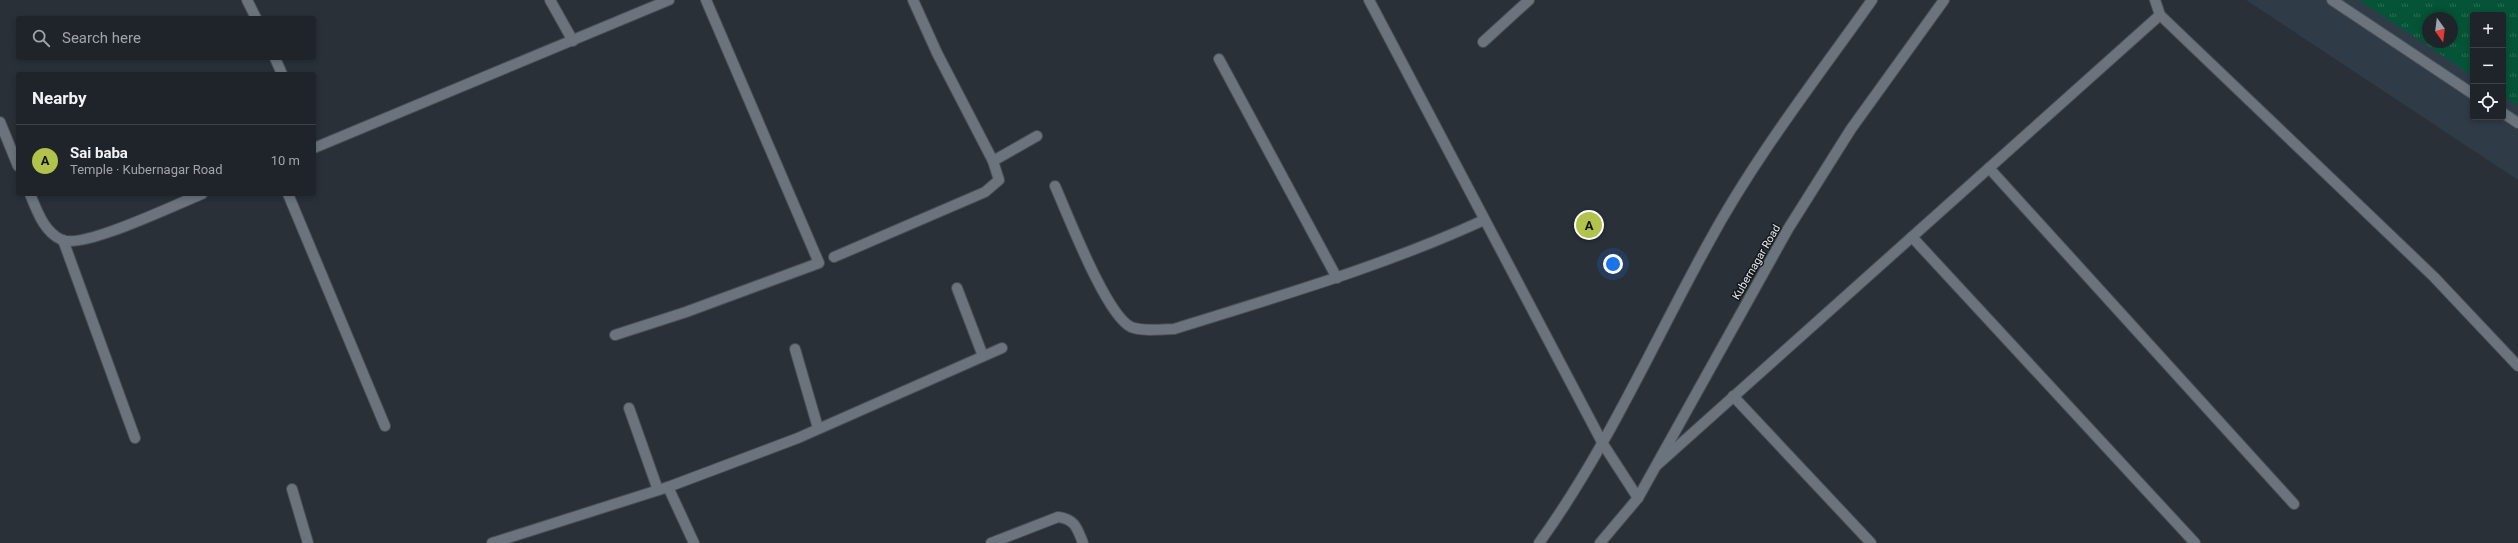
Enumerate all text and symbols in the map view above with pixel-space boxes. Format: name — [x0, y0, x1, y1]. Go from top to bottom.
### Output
north arrow — [2422, 12, 2458, 48]
map controls — [2470, 12, 2506, 120]
button: + — [2470, 12, 2506, 48]
search box — [16, 16, 316, 60]
icon: search — [30, 27, 52, 49]
text: Search here — [62, 29, 141, 47]
button: − — [2470, 48, 2506, 84]
button: locate — [2470, 84, 2506, 120]
text: Nearby — [32, 88, 87, 108]
text: Sai baba — [70, 144, 128, 162]
text: A — [41, 153, 49, 168]
text: 10 m — [271, 153, 300, 168]
text: Temple · Kubernagar Road — [70, 162, 222, 177]
pin: A — [1576, 210, 1602, 240]
street label: Kubernagar Road — [1730, 222, 1783, 302]
your location — [1603, 254, 1623, 274]

